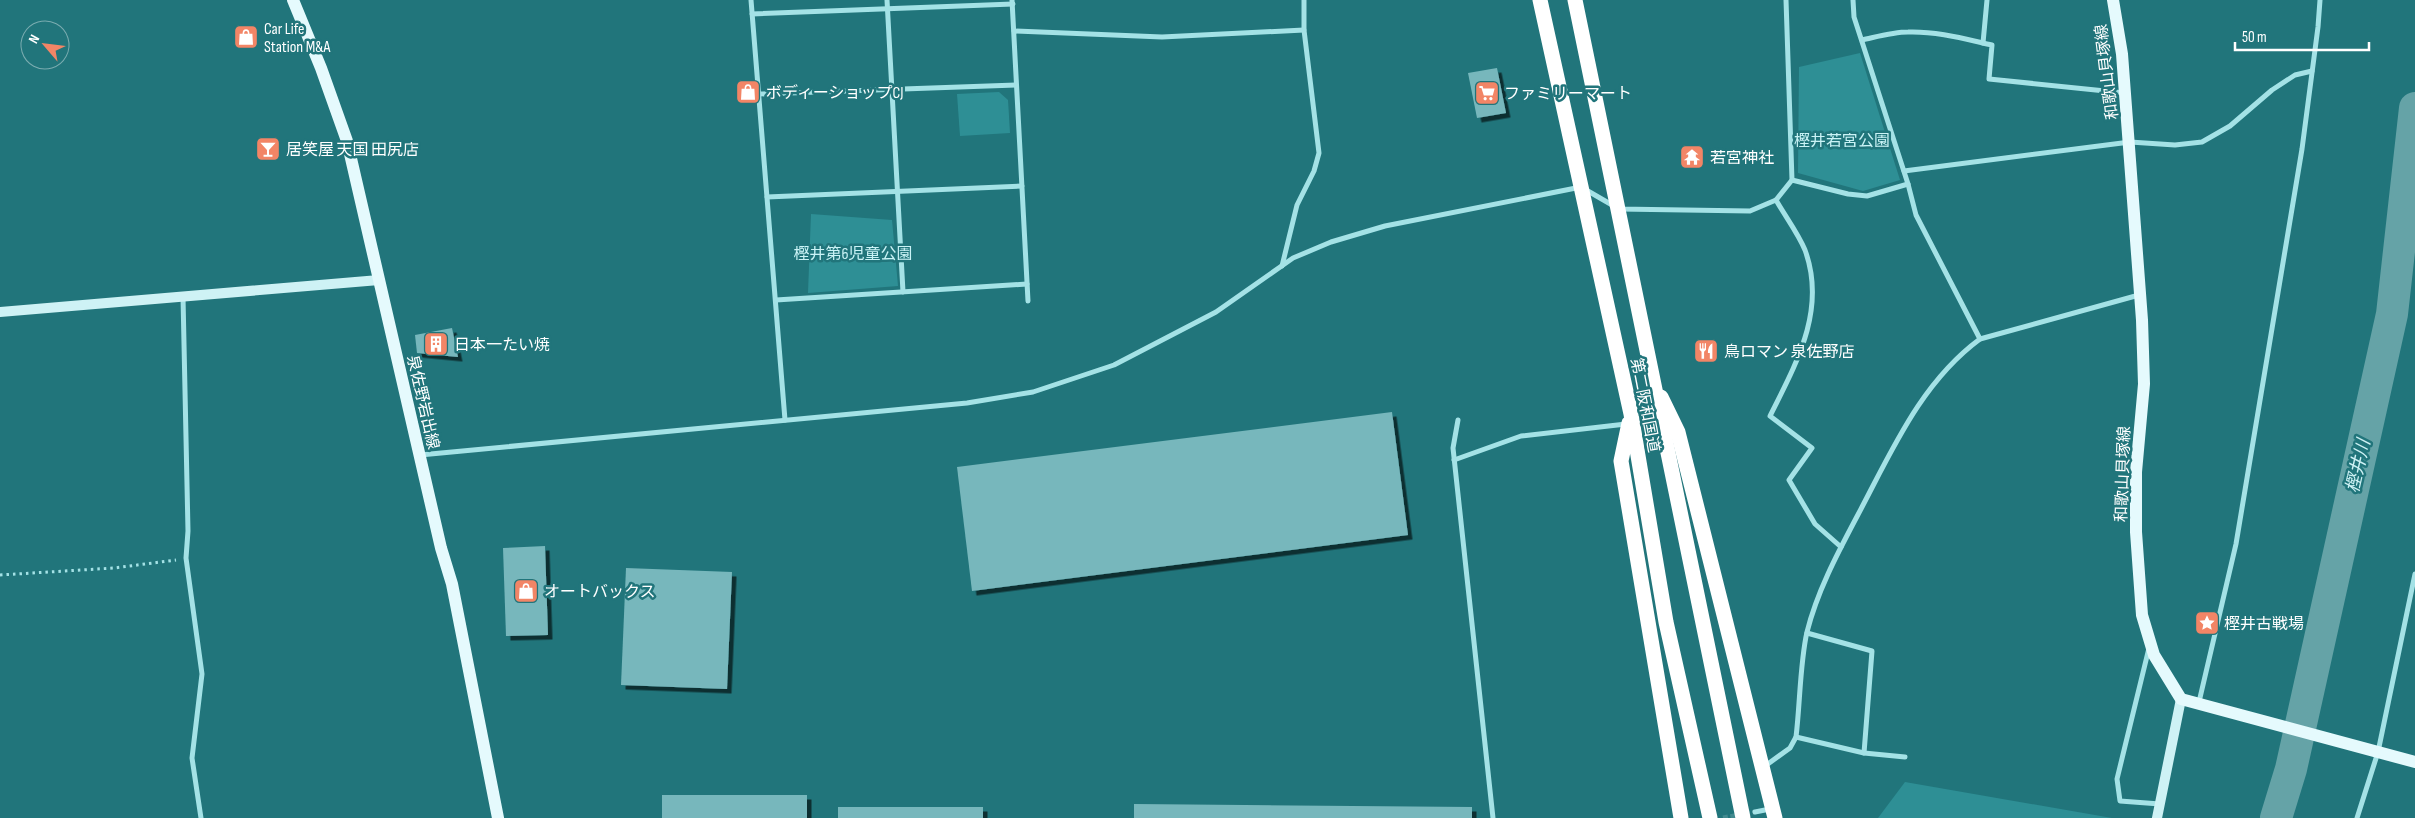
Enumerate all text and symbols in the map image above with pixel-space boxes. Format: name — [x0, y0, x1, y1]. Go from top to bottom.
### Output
north arrow — [20, 20, 70, 70]
place label: Car Life Station M&A — [264, 20, 330, 57]
scale bar — [2235, 20, 2369, 52]
street label: 和歌山貝塚線 — [2092, 23, 2123, 121]
shop icon: Car Life Station M&A — [233, 24, 259, 50]
text: 50 m — [2242, 28, 2267, 47]
text: N — [25, 32, 43, 46]
shop icon: ボディーショップCJ — [735, 79, 761, 105]
supermarket icon: ファミリーマート — [1474, 80, 1500, 106]
place label: ボディーショップCJ — [766, 84, 904, 103]
place label: ファミリーマート — [1504, 85, 1632, 104]
park label: 樫井若宮公園 — [1794, 132, 1890, 151]
bar icon: 居笑屋 天国 田尻店 — [255, 136, 281, 162]
place label: 居笑屋 天国 田尻店 — [286, 141, 419, 160]
temple icon: 若宮神社 — [1679, 144, 1705, 170]
place label: 若宮神社 — [1710, 149, 1774, 168]
park label: 樫井第6児童公園 — [793, 245, 913, 264]
building icon: 日本一たい焼 — [423, 331, 449, 357]
place label: 日本一たい焼 — [454, 336, 550, 355]
restaurant icon: 鳥ロマン 泉佐野店 — [1693, 338, 1719, 364]
place label: 鳥ロマン 泉佐野店 — [1724, 343, 1855, 362]
street label: 泉佐野岩出線 — [402, 353, 443, 451]
street label: 第二阪和国道 — [1626, 356, 1663, 454]
street label: 和歌山貝塚線 — [2112, 426, 2135, 522]
water label: 樫井川 — [2342, 435, 2375, 495]
shop icon: オートバックス — [513, 578, 539, 604]
place label: オートバックス — [544, 583, 656, 602]
place icon: 樫井古戦場 — [2194, 610, 2220, 636]
place label: 樫井古戦場 — [2224, 615, 2304, 634]

